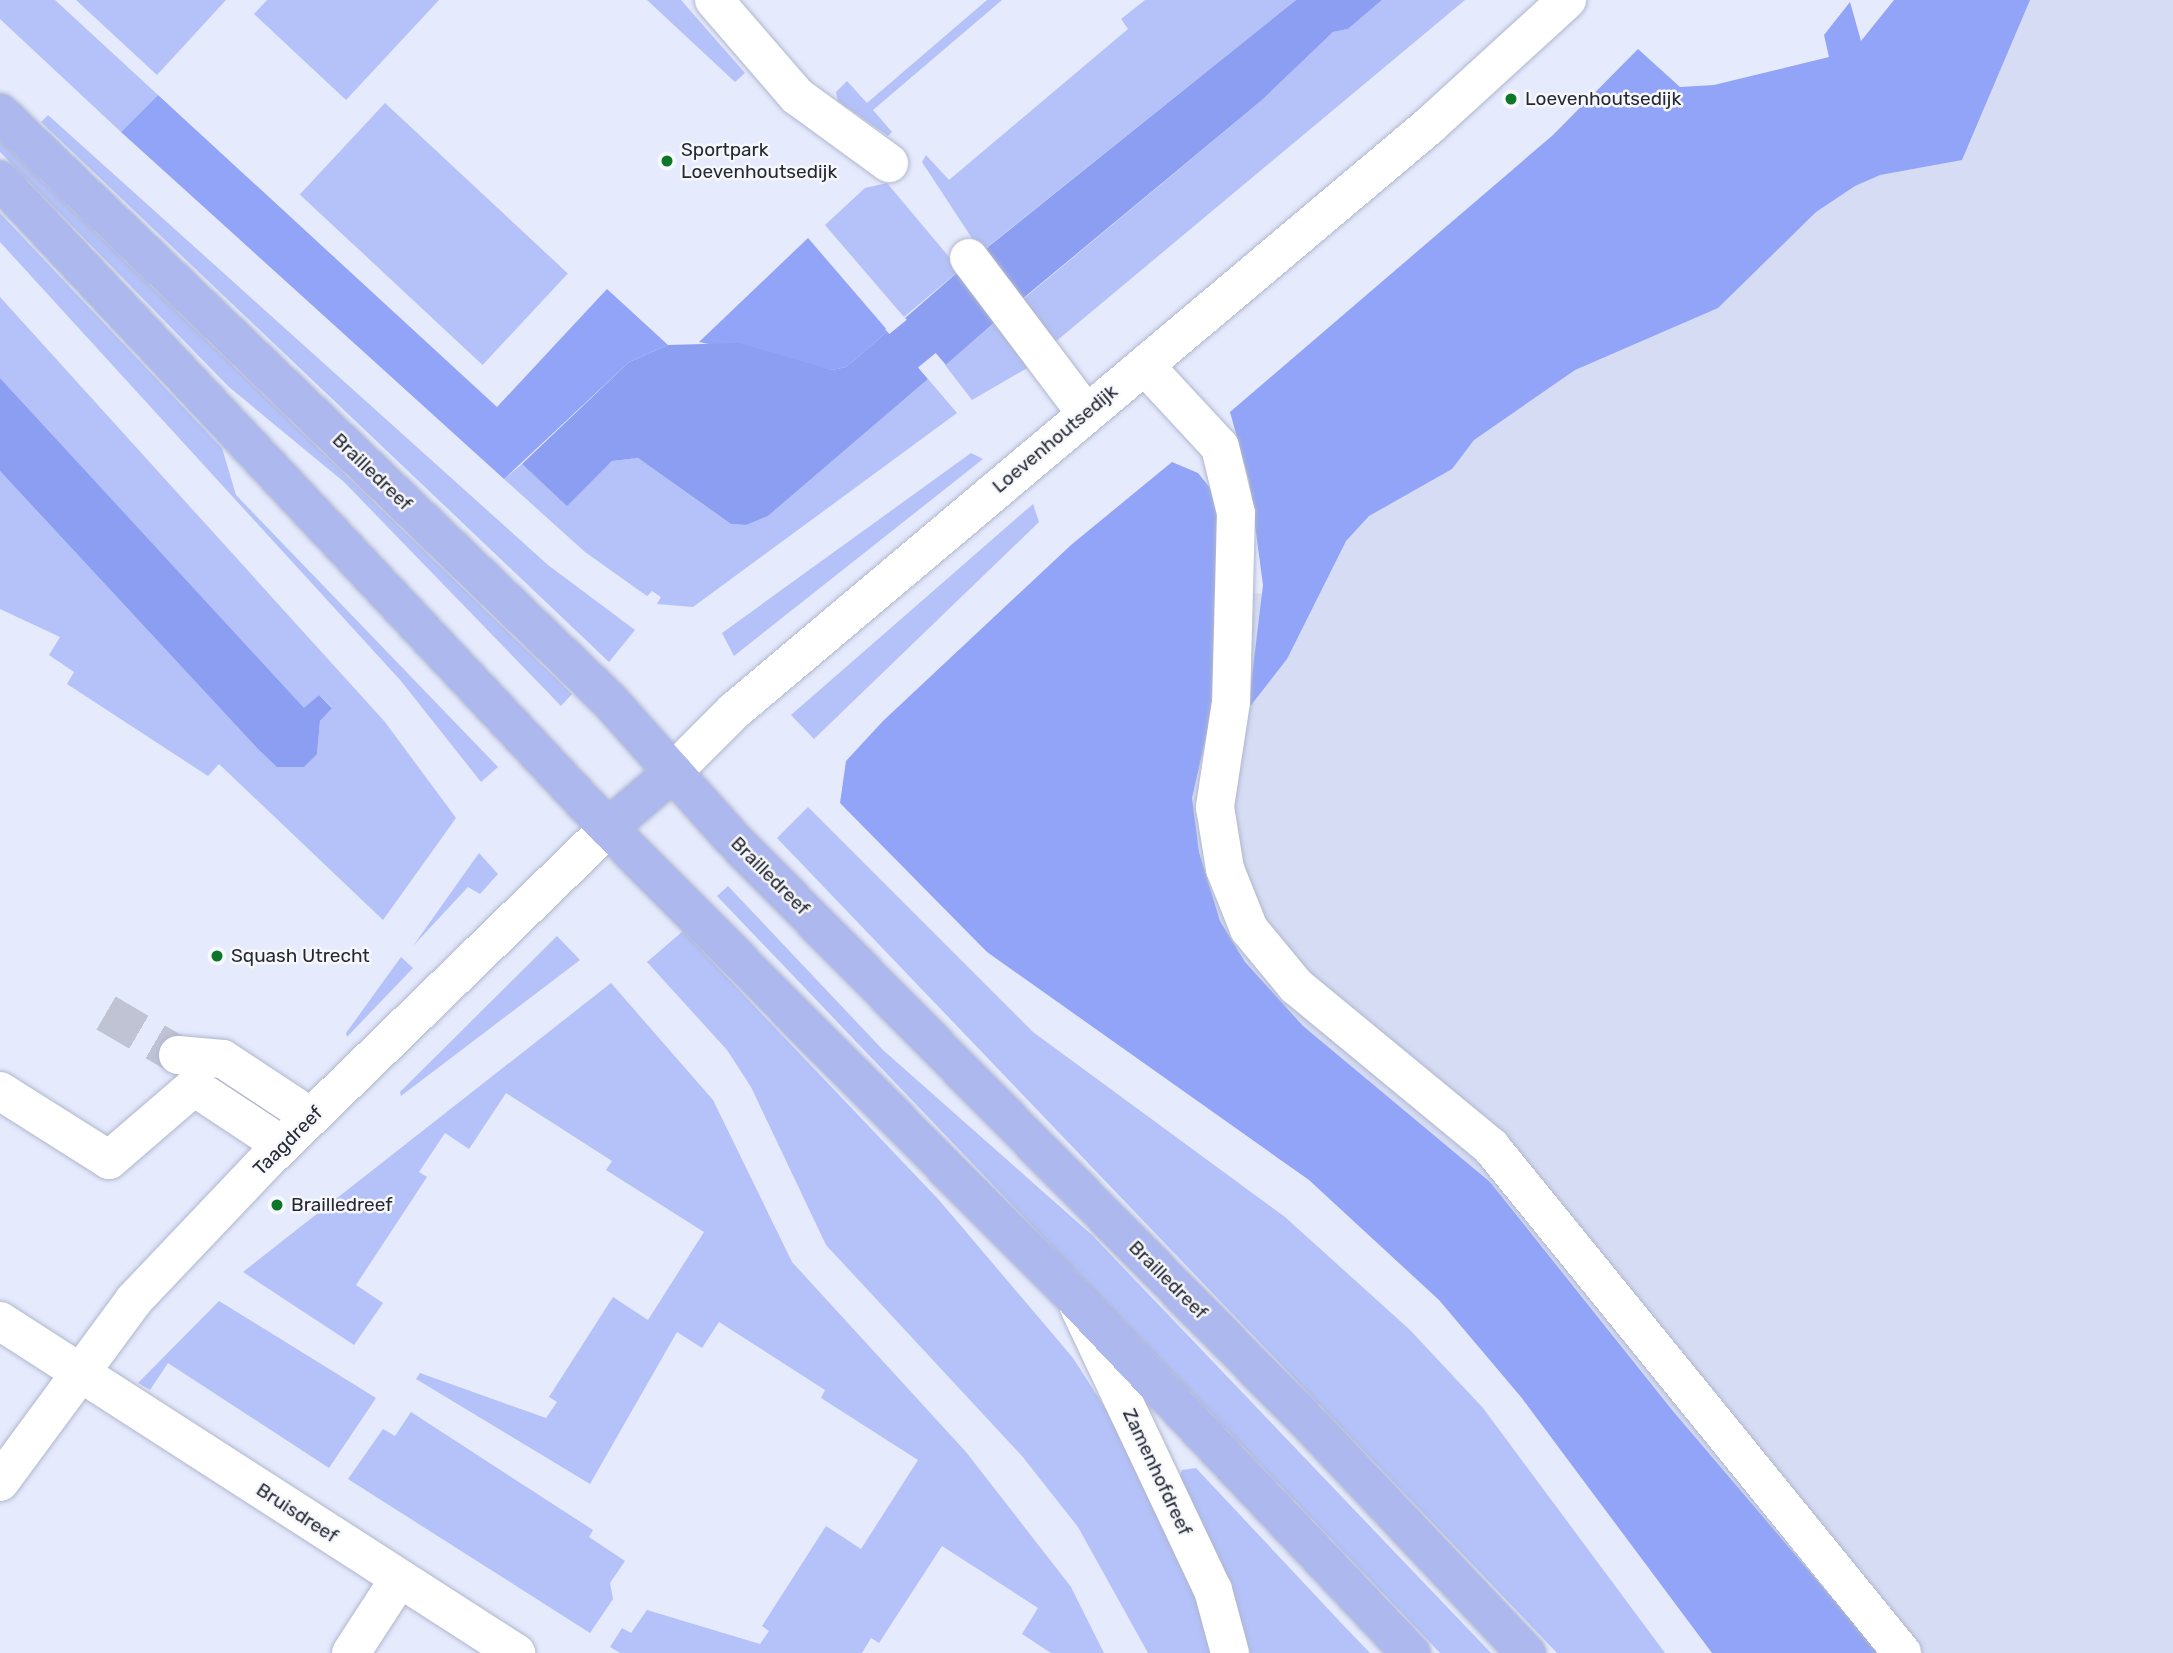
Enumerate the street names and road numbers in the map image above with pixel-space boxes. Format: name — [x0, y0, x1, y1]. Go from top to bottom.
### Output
street label: Loevenhoutsedijk — [988, 380, 1122, 498]
street label: Brailledreef — [328, 429, 416, 515]
street label: Brailledreef — [726, 832, 814, 920]
street label: Taagdreef — [249, 1102, 327, 1180]
street label: Brailledreef — [1124, 1236, 1212, 1324]
street label: Zamenhofdreef — [1118, 1405, 1196, 1539]
street label: Bruisdreef — [252, 1478, 342, 1548]

